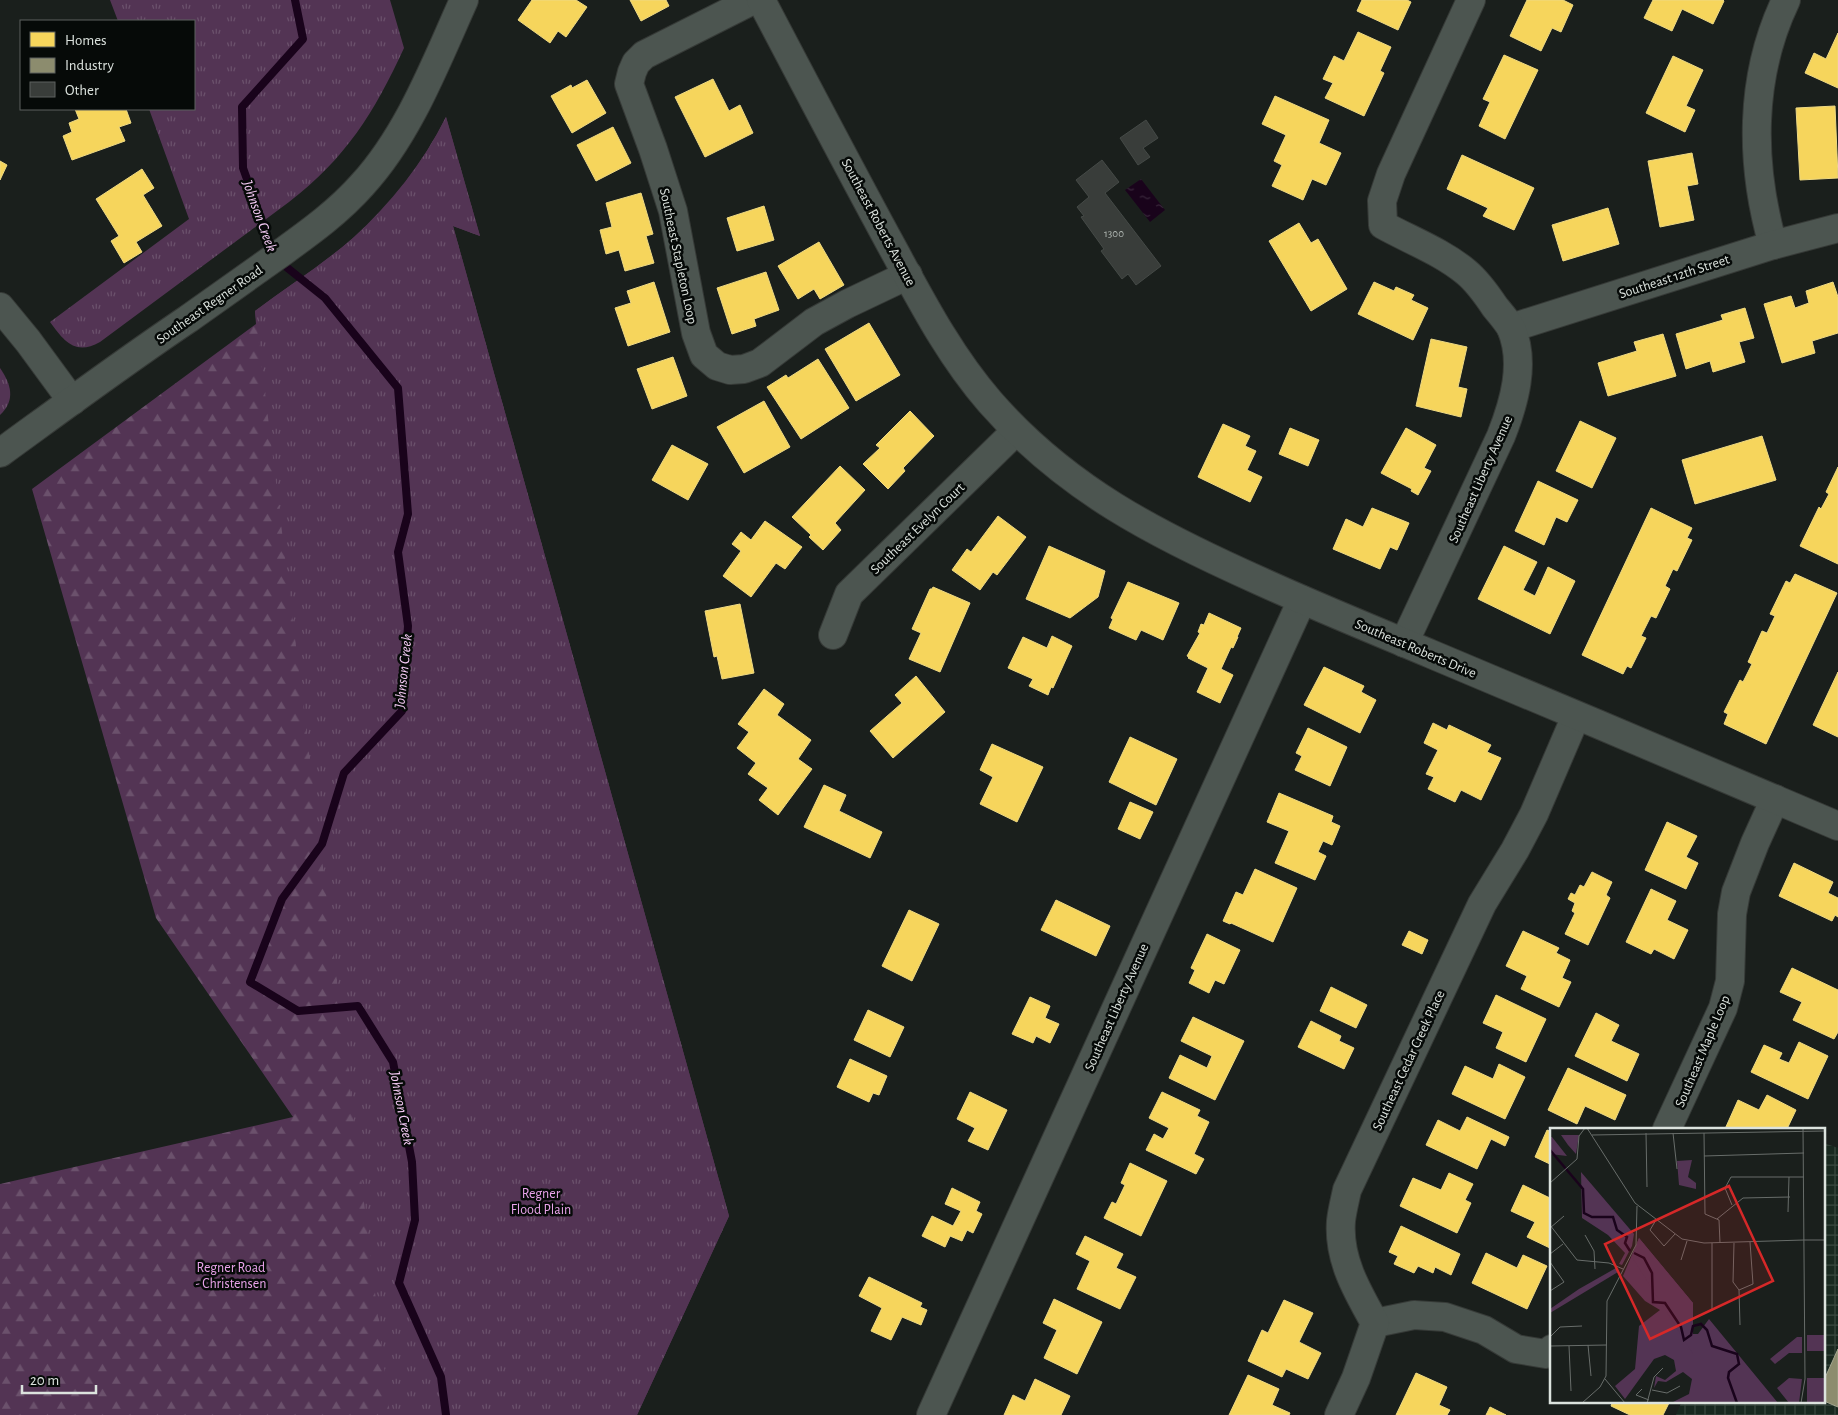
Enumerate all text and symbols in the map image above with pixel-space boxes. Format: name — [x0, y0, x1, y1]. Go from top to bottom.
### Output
legend — [20, 20, 195, 110]
text: Homes — [65, 33, 107, 48]
text: Industry — [65, 58, 114, 73]
text: Other — [65, 83, 99, 98]
street label: Southeast Roberts Avenue — [839, 156, 918, 288]
water label: Johnson Creek — [239, 178, 279, 254]
street label: Southeast Stapleton Loop — [657, 187, 699, 325]
house number: 1300 — [1104, 228, 1124, 239]
street label: Southeast 12th Street — [1617, 252, 1732, 301]
street label: Southeast Regner Road — [154, 263, 265, 347]
street label: Southeast Liberty Avenue — [1446, 414, 1515, 545]
street label: Southeast Evelyn Court — [868, 480, 968, 577]
street label: Southeast Roberts Drive — [1353, 617, 1478, 681]
water label: Johnson Creek — [392, 633, 415, 710]
street label: Southeast Liberty Avenue — [1082, 942, 1151, 1073]
street label: Southeast Cedar Creek Place — [1370, 988, 1448, 1133]
street label: Southeast Maple Loop — [1673, 993, 1733, 1109]
water label: Johnson Creek — [387, 1069, 416, 1146]
inset map — [1550, 1128, 1826, 1402]
park label: Regner Flood Plain — [511, 1187, 571, 1217]
park label: Regner Road - Christensen — [196, 1261, 266, 1291]
scale bar — [22, 1362, 96, 1394]
text: 20 m — [30, 1373, 59, 1388]

